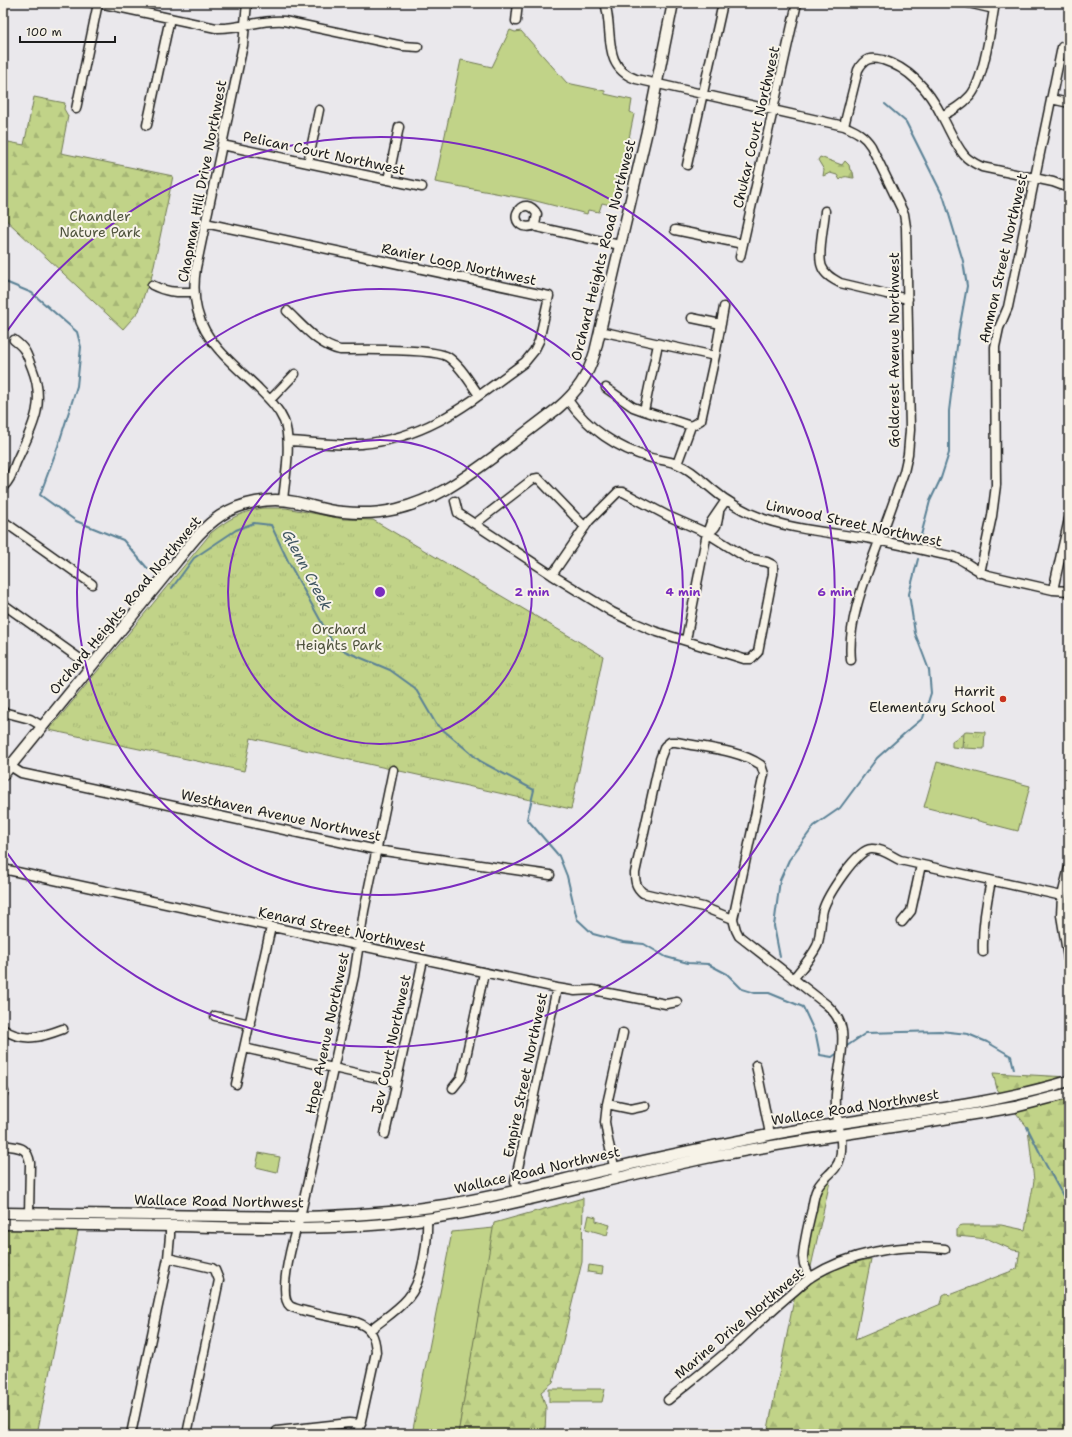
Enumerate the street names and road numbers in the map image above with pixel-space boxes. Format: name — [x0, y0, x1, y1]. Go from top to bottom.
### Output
street label: Chukar Court Northwest — [729, 44, 783, 210]
street label: Chapman Hill Drive Northwest — [174, 78, 230, 284]
street label: Pelican Court Northwest — [241, 127, 407, 179]
street label: Orchard Heights Road Northwest — [567, 137, 639, 363]
street label: Ammon Street Northwest — [975, 171, 1031, 345]
street label: Ranier Loop Northwest — [380, 239, 538, 289]
street label: Goldcrest Avenue Northwest — [885, 252, 903, 448]
street label: Linwood Street Northwest — [764, 495, 944, 551]
street label: Orchard Heights Road Northwest — [45, 512, 205, 698]
street label: Westhaven Avenue Northwest — [179, 785, 383, 845]
street label: Kenard Street Northwest — [257, 902, 427, 956]
street label: Hope Avenue Northwest — [301, 950, 353, 1116]
street label: Jev Court Northwest — [367, 973, 415, 1115]
street label: Empire Street Northwest — [499, 991, 551, 1159]
street label: Wallace Road Northwest — [770, 1085, 940, 1129]
street label: Wallace Road Northwest — [452, 1142, 622, 1198]
street label: Wallace Road Northwest — [134, 1191, 304, 1211]
street label: Marine Drive Northwest — [670, 1263, 808, 1383]

